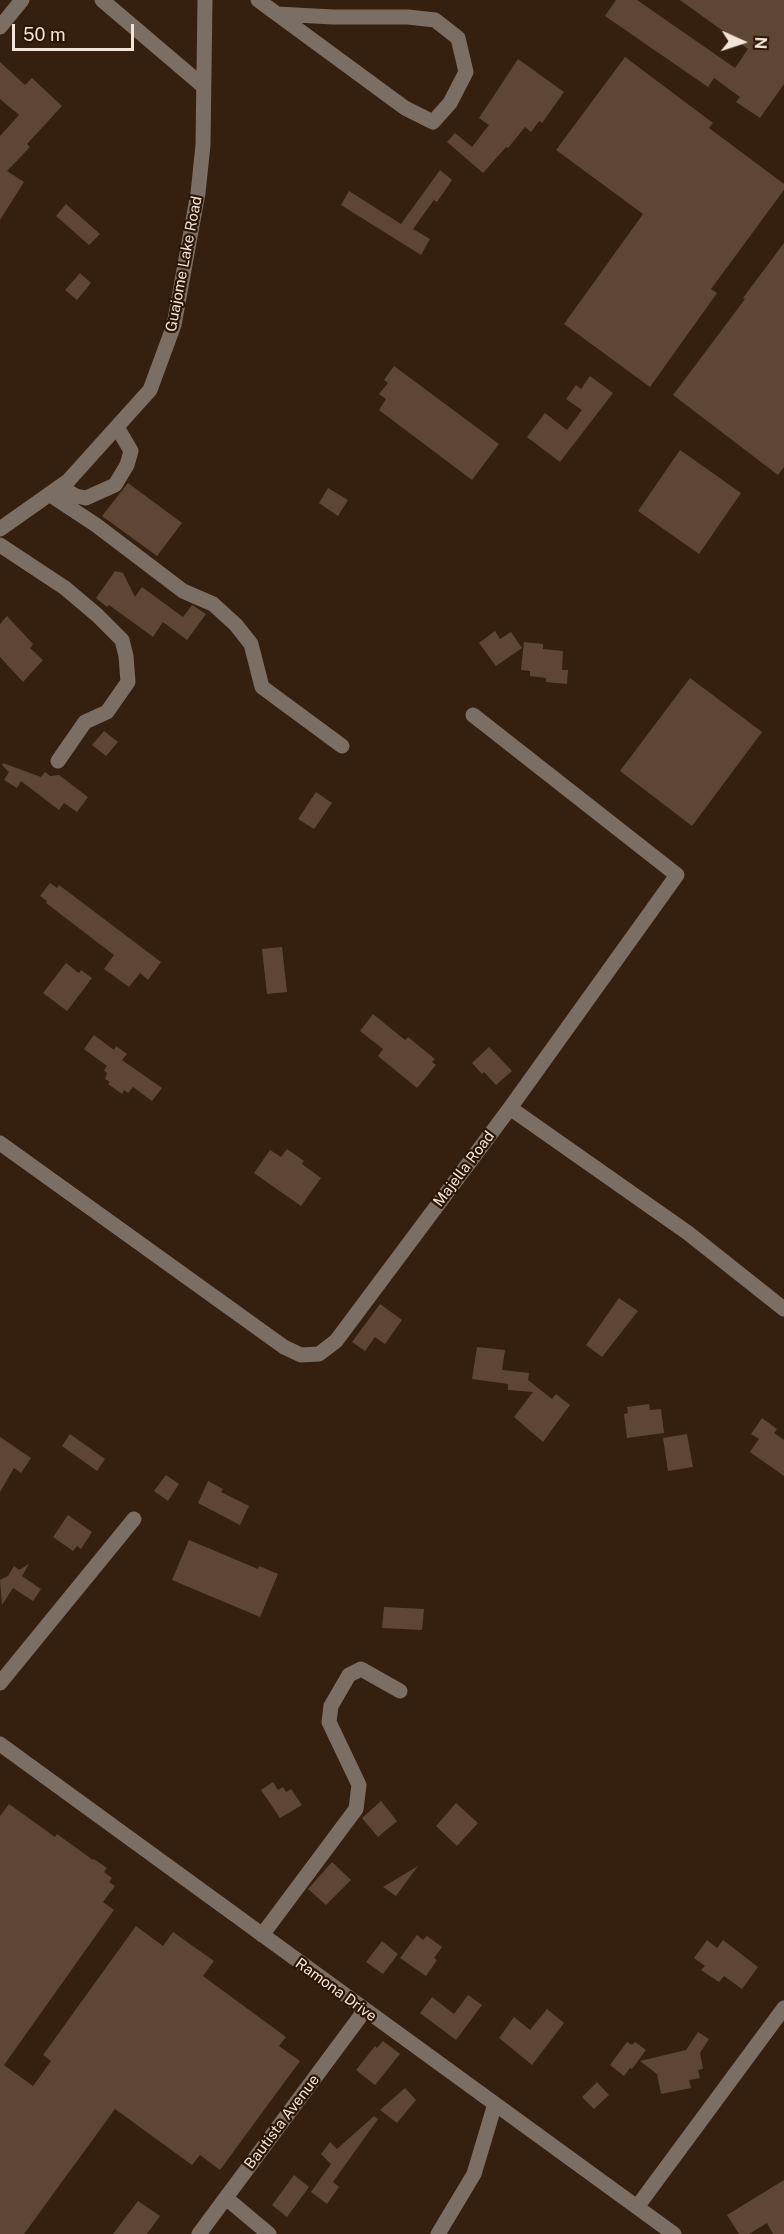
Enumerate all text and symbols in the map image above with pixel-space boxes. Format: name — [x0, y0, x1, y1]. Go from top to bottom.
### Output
scale bar — [15, 12, 136, 50]
north arrow — [712, 12, 772, 72]
text: 50 m — [23, 24, 66, 45]
text: N — [751, 36, 770, 50]
street label: Guajome Lake Road — [162, 195, 206, 333]
street label: Majella Road — [430, 1128, 498, 1210]
street label: Ramona Drive — [292, 1954, 380, 2026]
street label: Bautista Avenue — [241, 2071, 323, 2173]

